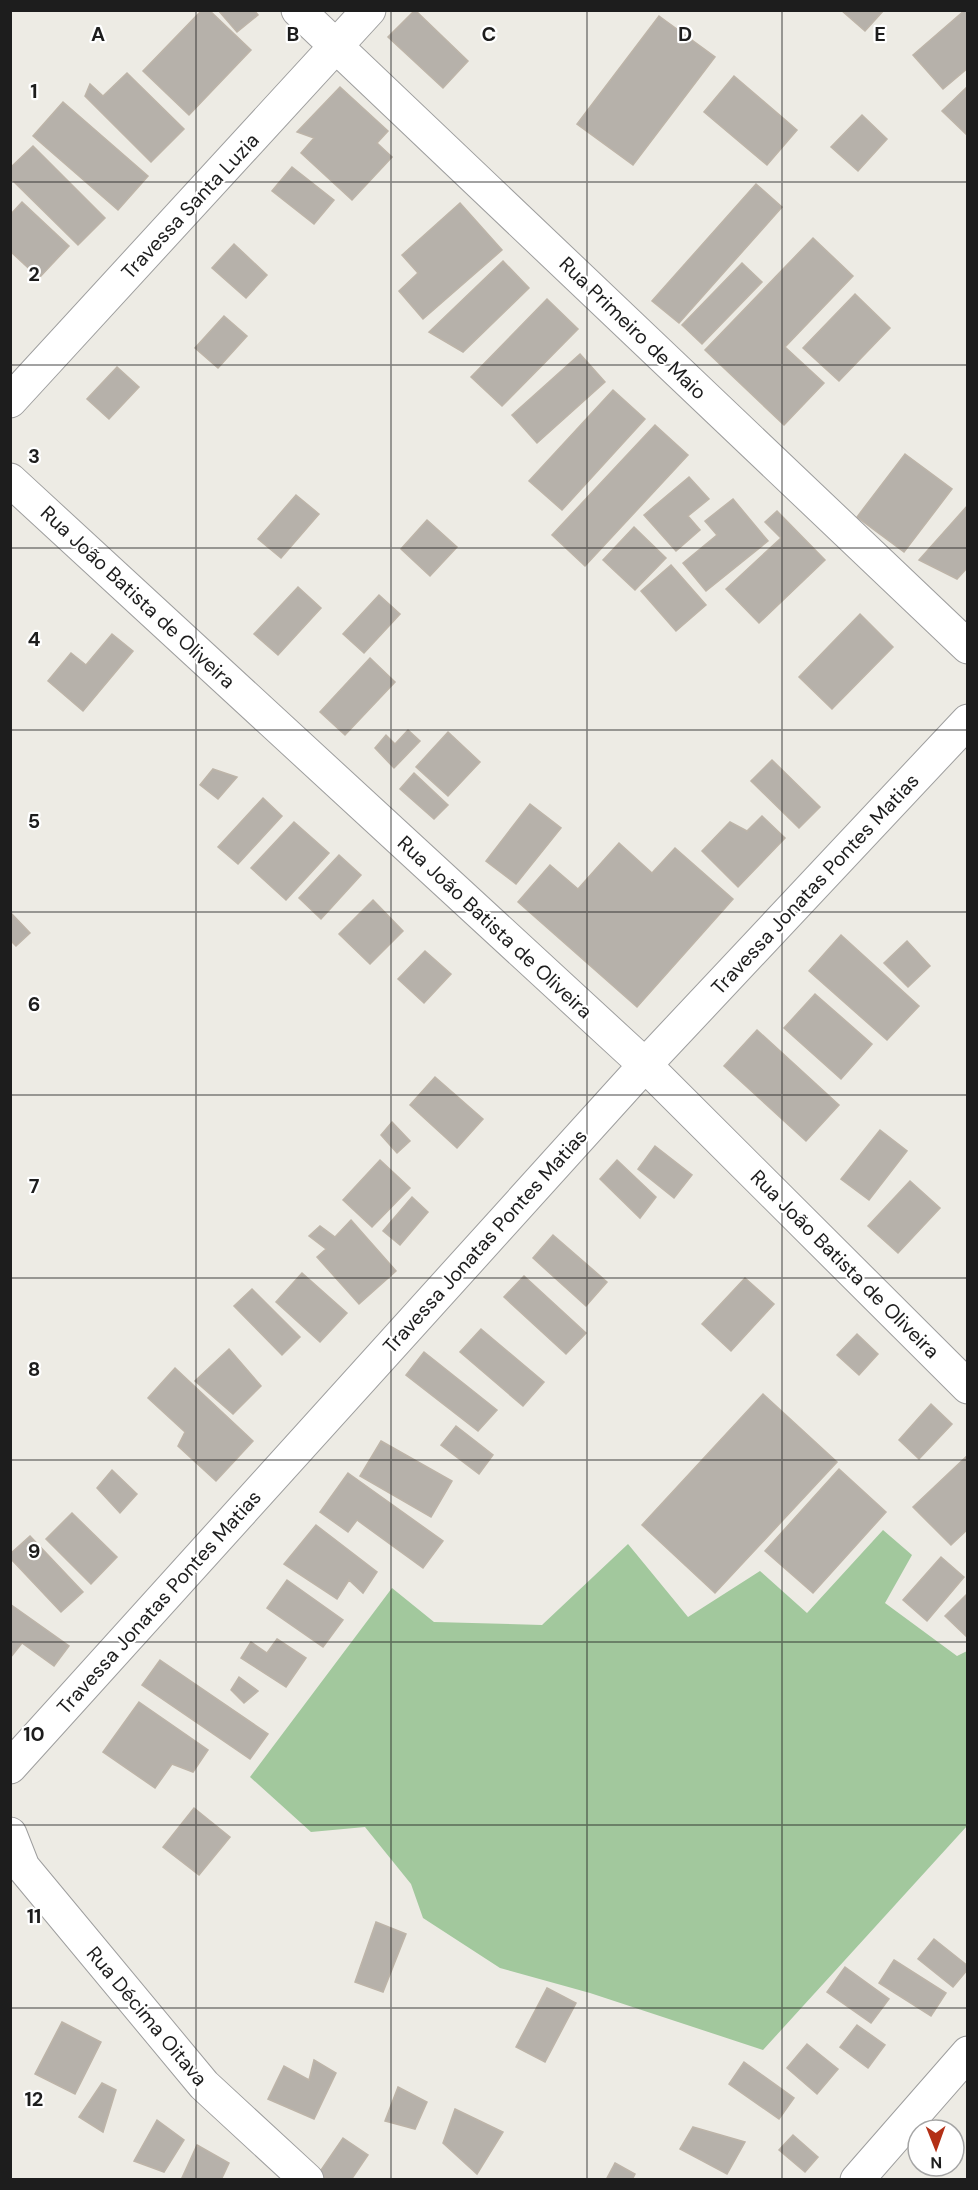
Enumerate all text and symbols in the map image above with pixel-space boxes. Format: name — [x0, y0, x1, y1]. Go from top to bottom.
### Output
text: A — [91, 21, 105, 47]
text: B — [287, 21, 299, 47]
text: C — [482, 21, 496, 47]
text: D — [678, 21, 692, 47]
text: E — [874, 21, 886, 47]
text: 1 — [30, 78, 38, 104]
street label: Travessa Santa Luzia — [116, 127, 264, 285]
street label: Rua Primeiro de Maio — [554, 251, 712, 405]
text: 2 — [28, 261, 40, 287]
text: 3 — [28, 443, 40, 469]
street label: Rua João Batista de Oliveira — [35, 500, 241, 694]
text: 4 — [28, 626, 41, 652]
street label: Travessa Jonatas Pontes Matias — [705, 768, 925, 1000]
text: 5 — [28, 808, 40, 834]
street label: Rua João Batista de Oliveira — [392, 830, 598, 1024]
text: 6 — [28, 991, 40, 1017]
street label: Travessa Jonatas Pontes Matias — [377, 1123, 593, 1359]
street label: Rua João Batista de Oliveira — [745, 1164, 945, 1364]
text: 7 — [29, 1173, 40, 1199]
text: 8 — [28, 1356, 40, 1382]
street label: Travessa Jonatas Pontes Matias — [51, 1484, 267, 1720]
text: 9 — [28, 1538, 40, 1564]
text: 10 — [23, 1721, 45, 1747]
text: 11 — [27, 1903, 41, 1929]
street label: Rua Décima Oitava — [81, 1941, 213, 2091]
text: 12 — [25, 2086, 43, 2112]
north arrow — [906, 2118, 966, 2178]
text: N — [930, 2152, 942, 2173]

